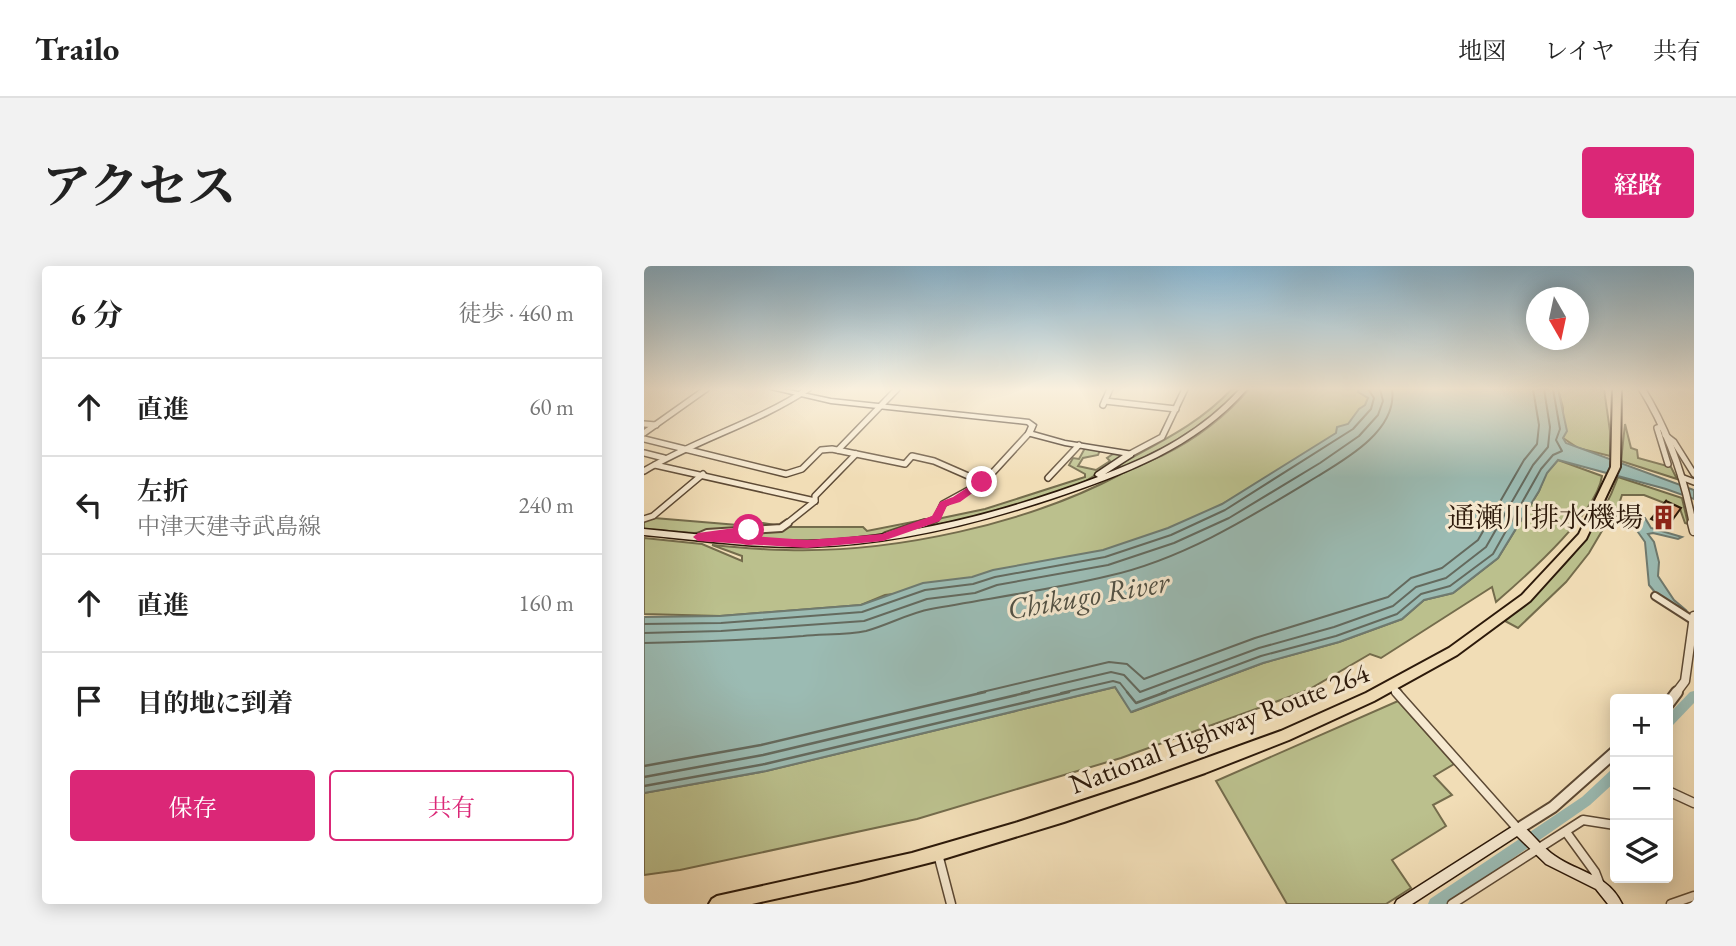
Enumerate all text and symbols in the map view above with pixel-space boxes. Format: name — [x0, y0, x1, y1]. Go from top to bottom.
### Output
text: Trailo — [35, 27, 119, 70]
text: 地図 — [1458, 35, 1506, 66]
text: レイヤ — [1544, 35, 1615, 66]
text: 共有 — [1653, 35, 1701, 66]
button: 経路 — [1582, 147, 1694, 218]
text: アクセス — [42, 154, 237, 218]
north arrow — [1526, 287, 1589, 350]
text: 6 分 — [70, 295, 123, 334]
text: 徒歩 · 460 m — [459, 298, 574, 328]
icon: ahead — [70, 388, 108, 426]
text: 直進 — [137, 392, 189, 426]
text: 60 m — [529, 392, 574, 422]
route end — [966, 466, 997, 497]
text: 左折 — [137, 474, 189, 508]
icon: left — [70, 486, 108, 524]
text: 240 m — [518, 490, 574, 520]
place label: 通瀬川排水機場 — [1447, 499, 1643, 535]
building icon: 通瀬川排水機場 — [1649, 503, 1677, 531]
text: 中津天建寺武島線 — [137, 511, 321, 541]
route start — [733, 514, 764, 545]
water label: Chikugo River — [1004, 561, 1174, 628]
icon: ahead — [70, 584, 108, 622]
text: 直進 — [137, 588, 189, 622]
text: 160 m — [518, 588, 574, 618]
street label: National Highway Route 264 — [1064, 654, 1375, 802]
icon: arrive — [70, 682, 108, 720]
text: 目的地に到着 — [137, 686, 293, 720]
map controls — [1610, 694, 1673, 883]
button: + — [1610, 694, 1673, 757]
button: − — [1610, 757, 1673, 820]
button: 保存 — [70, 770, 315, 841]
button: 共有 — [329, 770, 574, 841]
button: layers — [1610, 820, 1673, 883]

